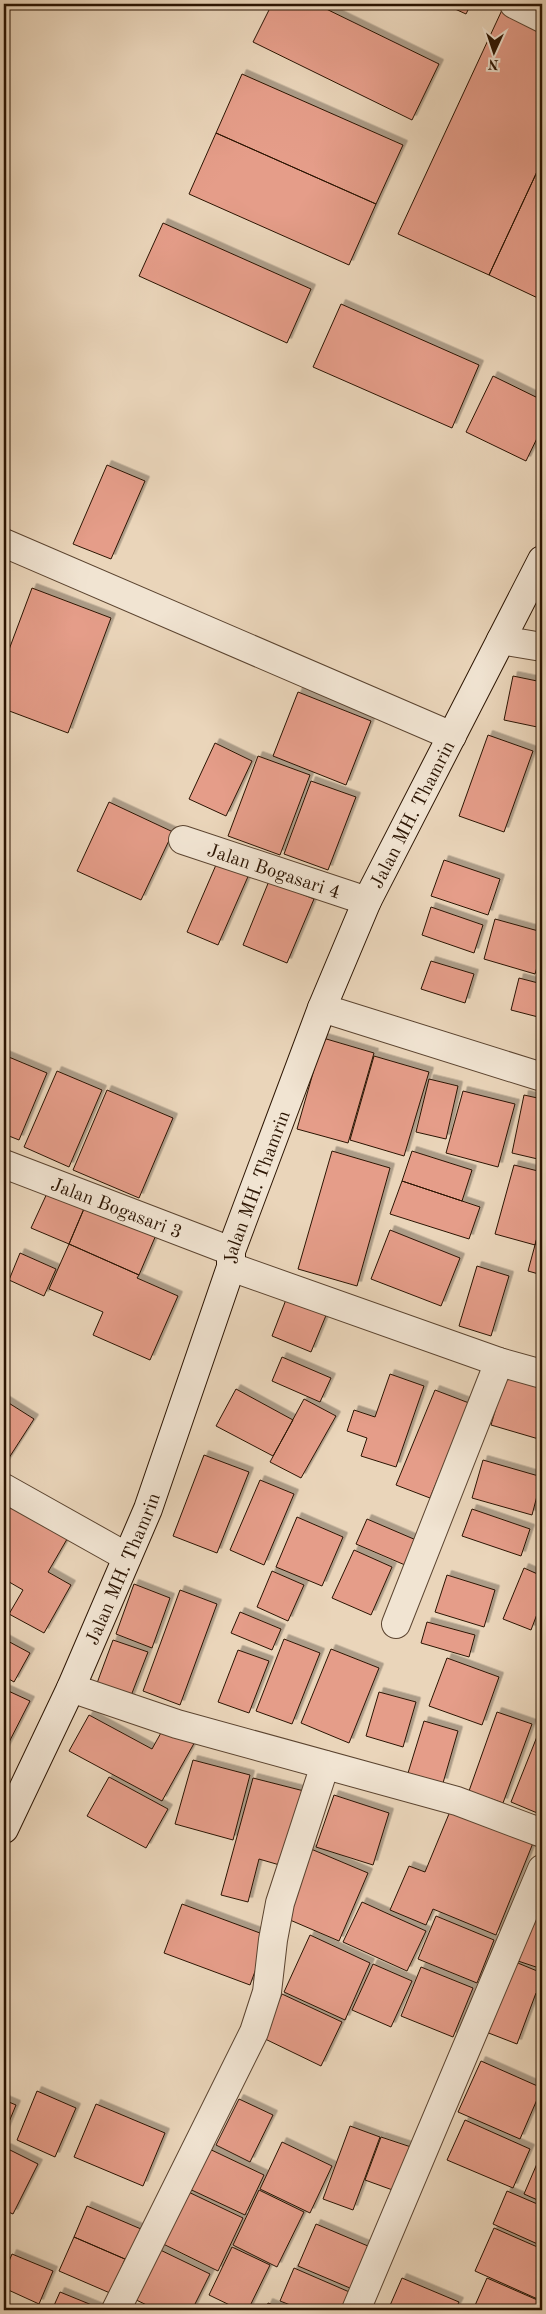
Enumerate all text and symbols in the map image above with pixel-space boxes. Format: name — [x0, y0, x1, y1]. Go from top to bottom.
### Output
north arrow — [468, 28, 518, 78]
text: N — [487, 57, 499, 71]
street label: Jalan MH. Thamrin — [368, 738, 459, 892]
street label: Jalan Bogasari 4 — [204, 842, 342, 903]
street label: Jalan MH. Thamrin — [223, 1108, 295, 1264]
street label: Jalan Bogasari 3 — [48, 1176, 184, 1243]
street label: Jalan MH. Thamrin — [84, 1491, 165, 1648]

